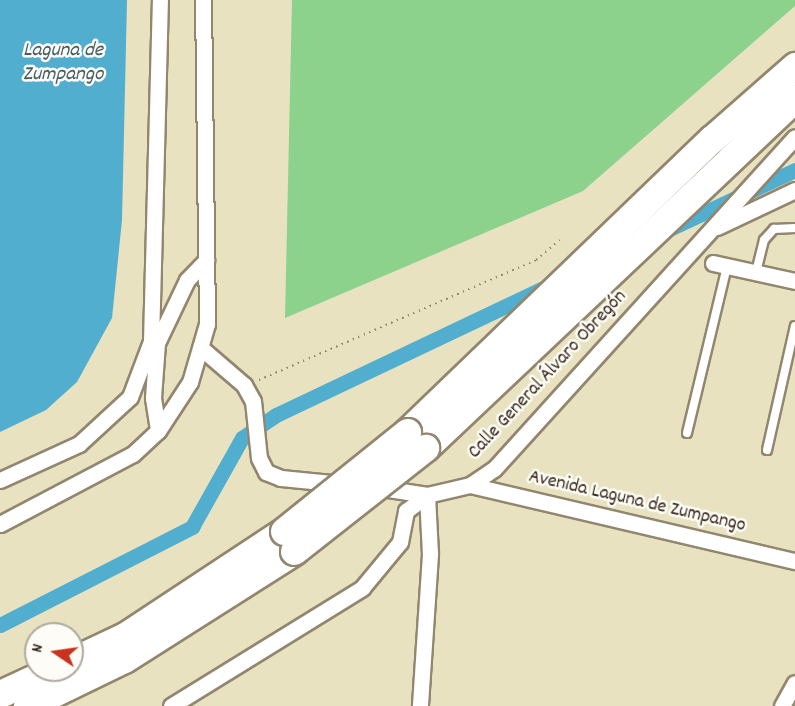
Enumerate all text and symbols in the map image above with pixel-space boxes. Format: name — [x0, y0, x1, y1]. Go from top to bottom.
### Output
water label: Laguna de Zumpango — [23, 38, 103, 88]
street label: Calle General Álvaro Obregón — [463, 286, 633, 464]
street label: Avenida Laguna de Zumpango — [526, 465, 748, 539]
north arrow — [24, 622, 84, 682]
text: N — [26, 642, 50, 655]

